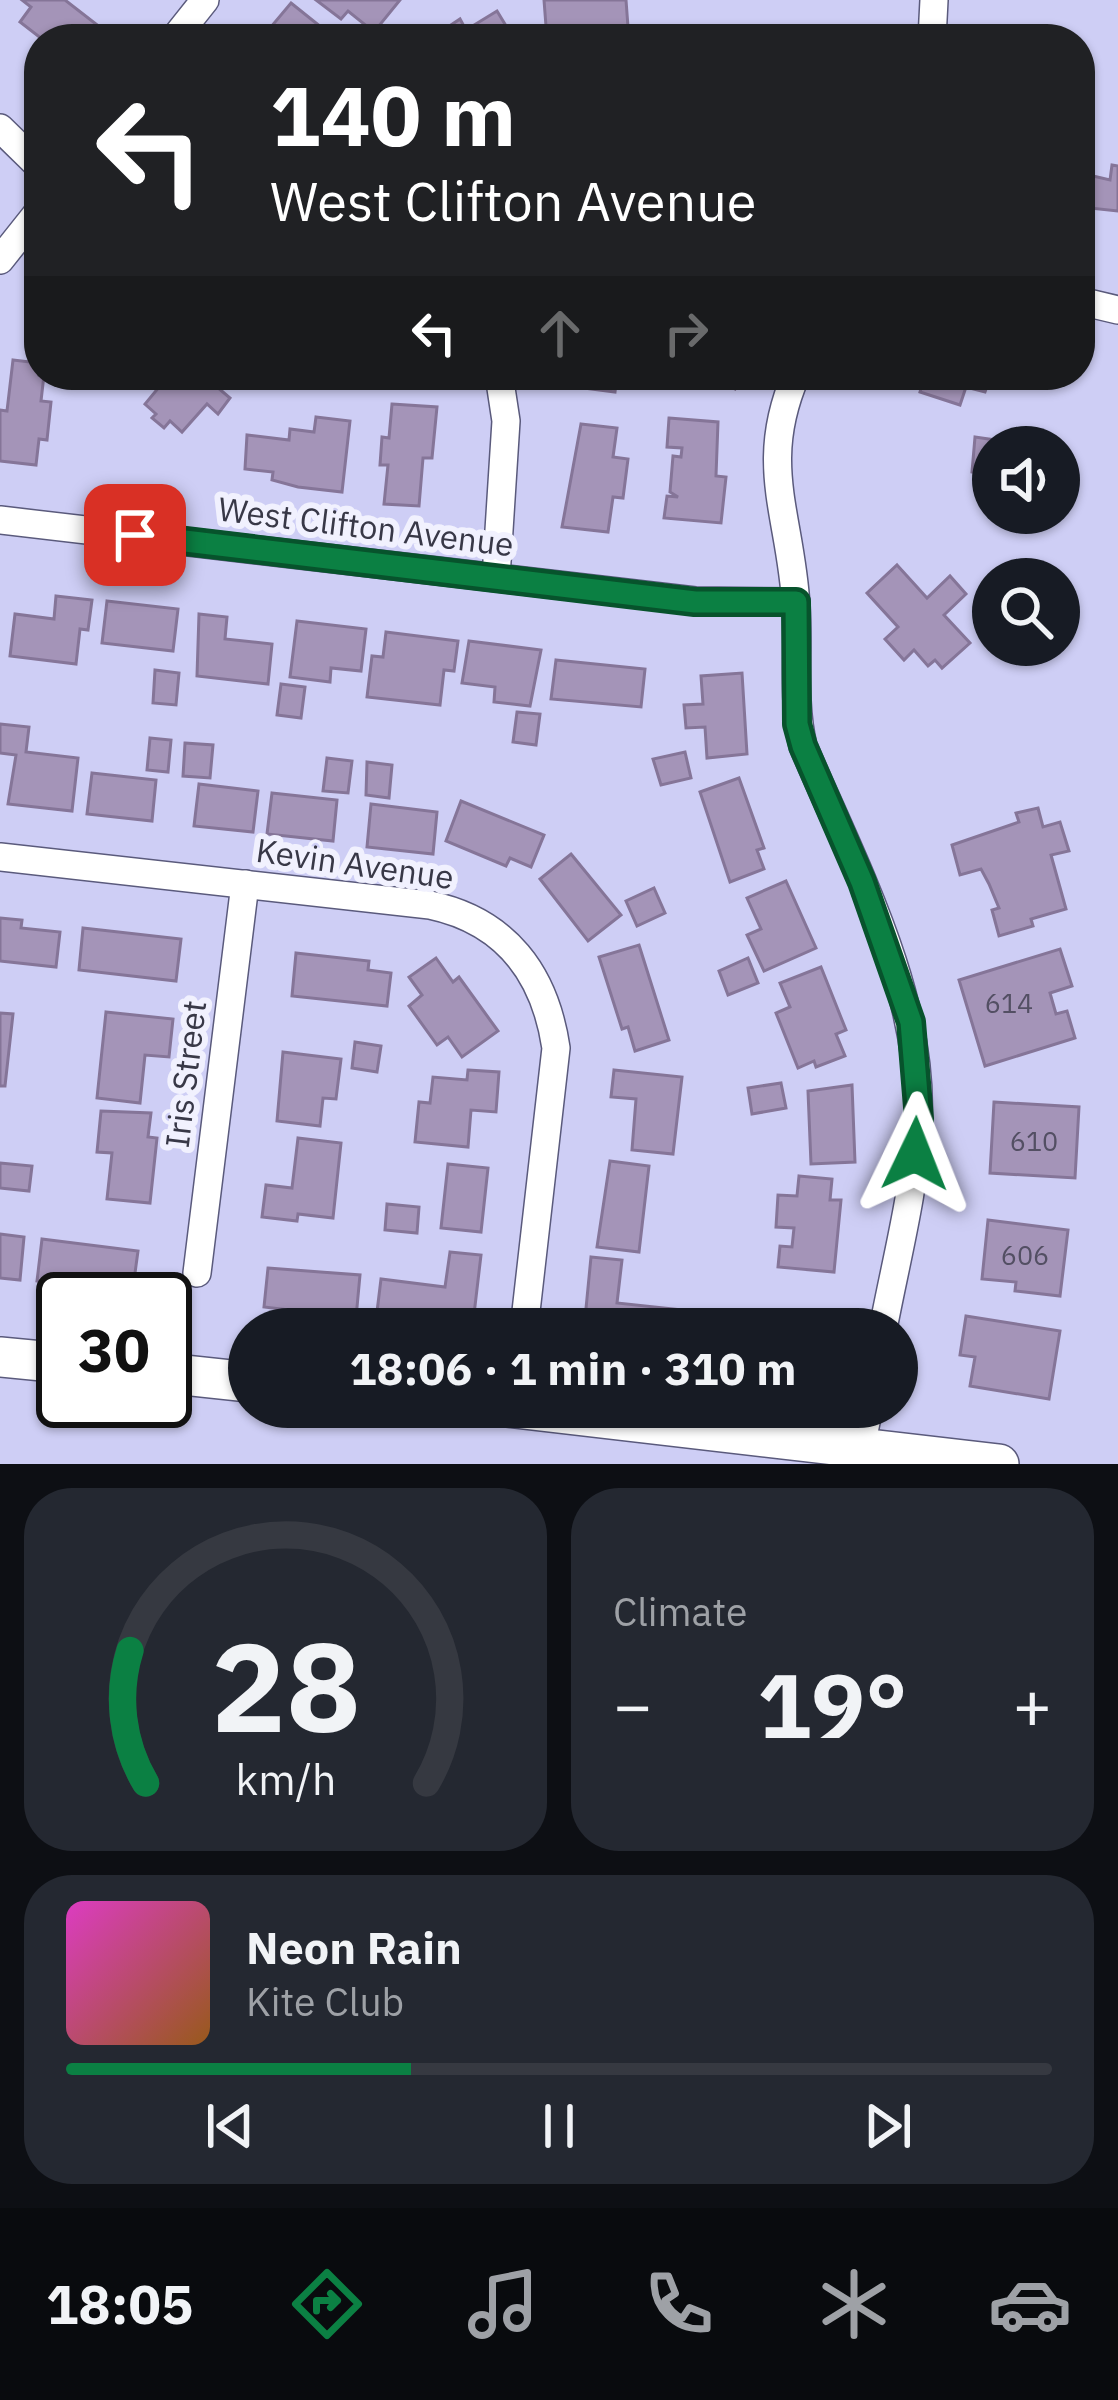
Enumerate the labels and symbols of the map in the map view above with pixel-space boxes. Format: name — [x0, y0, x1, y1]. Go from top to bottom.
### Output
pin — [84, 484, 186, 586]
street label: West Clifton Avenue — [216, 487, 516, 565]
street label: Kevin Avenue — [253, 828, 457, 898]
house number: 614 — [985, 985, 1033, 1020]
street label: Iris Street — [155, 998, 215, 1150]
position arrow — [852, 1091, 978, 1217]
house number: 610 — [1010, 1123, 1058, 1158]
house number: 606 — [1001, 1237, 1049, 1272]
speed limit sign: 30 — [36, 1272, 192, 1428]

